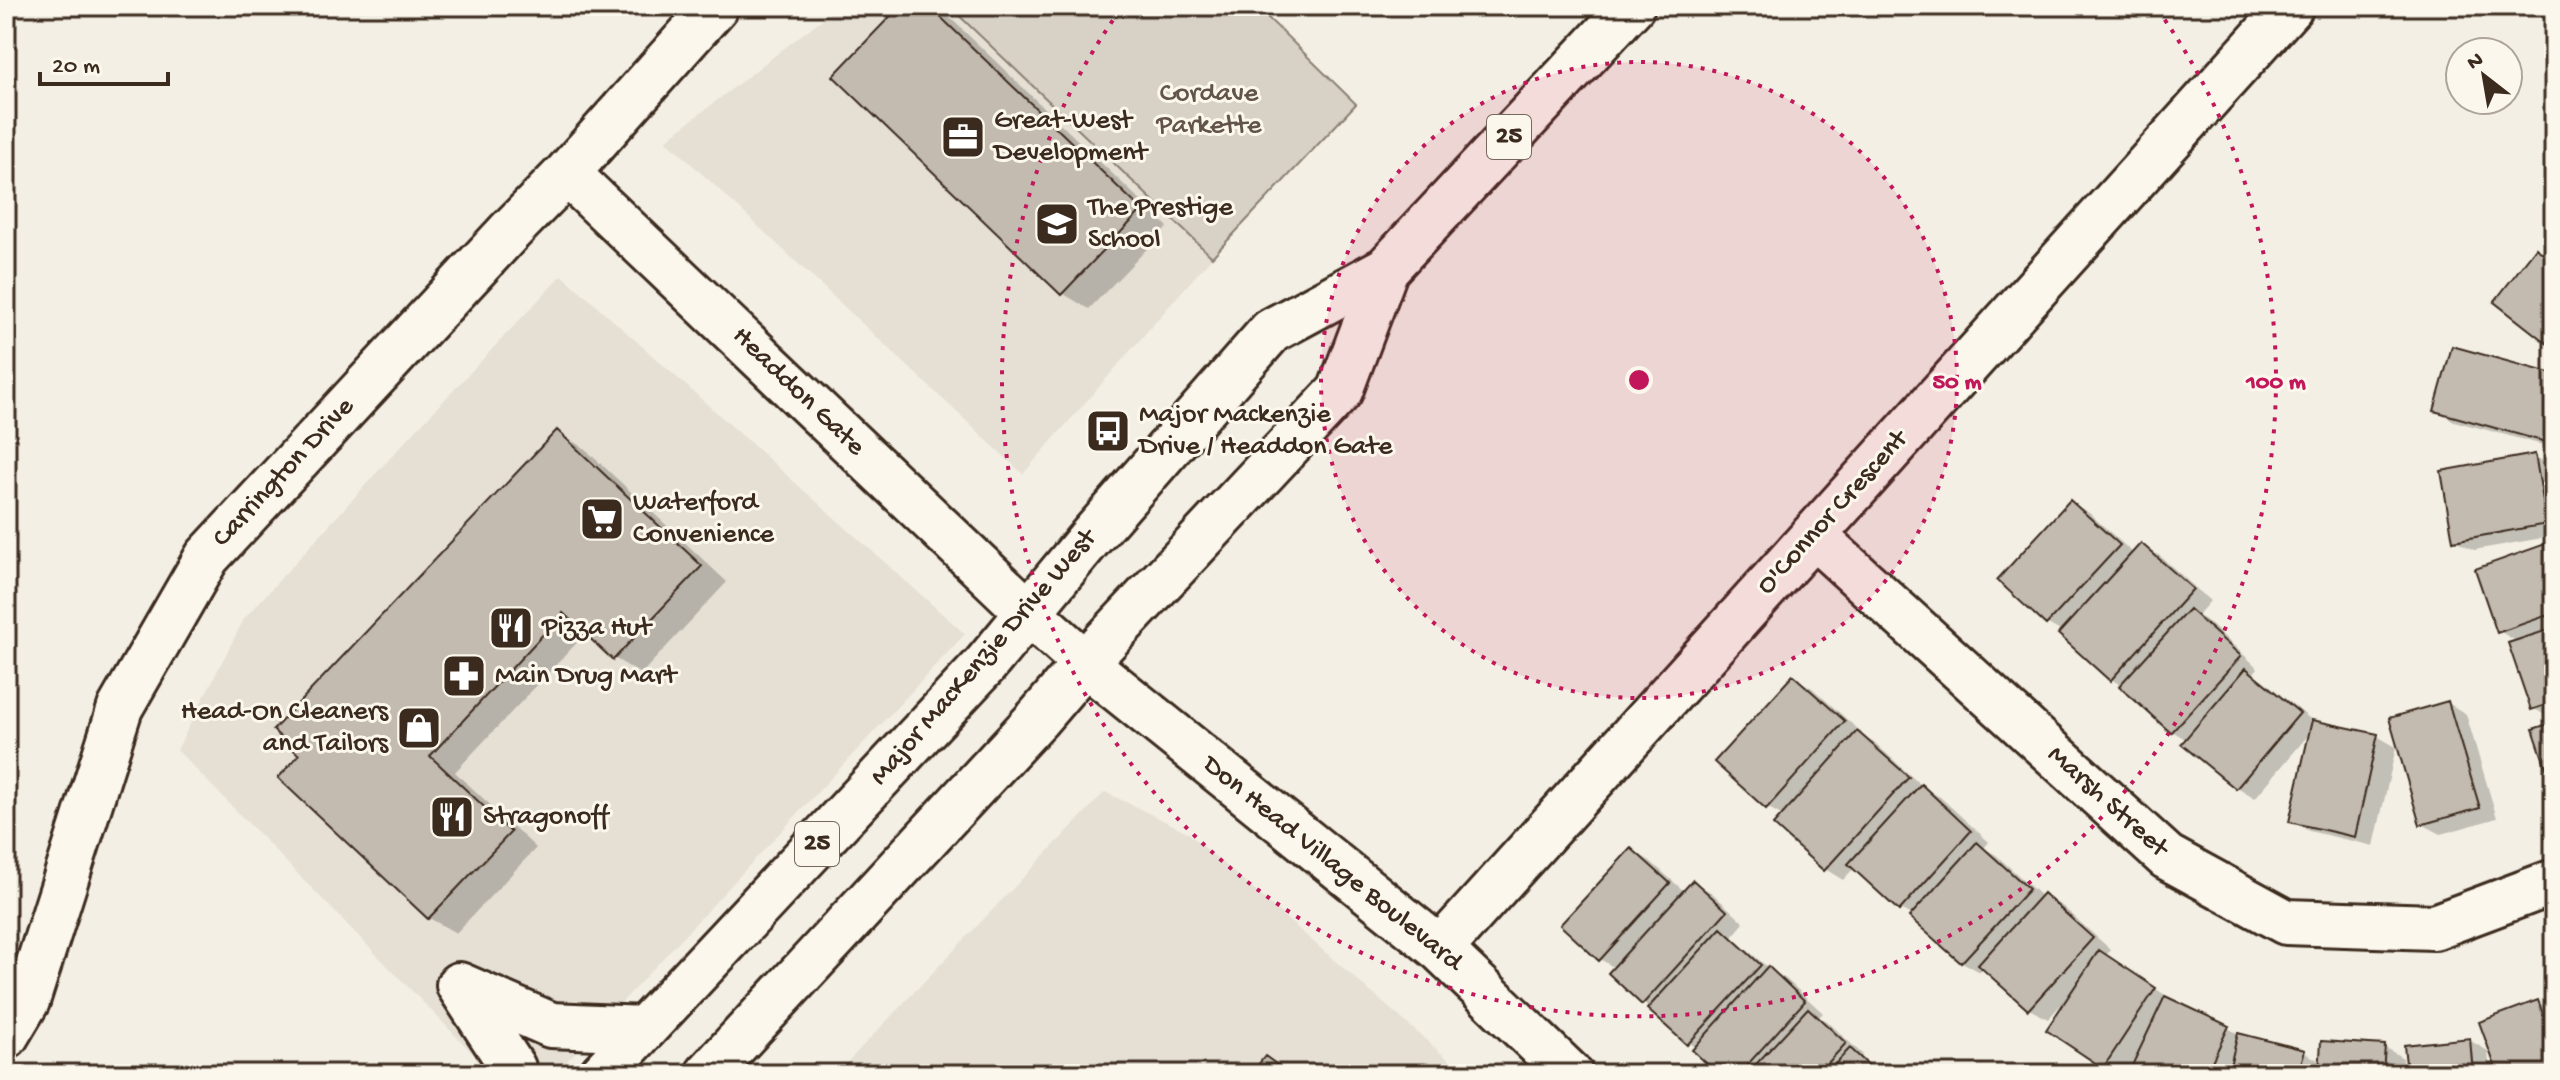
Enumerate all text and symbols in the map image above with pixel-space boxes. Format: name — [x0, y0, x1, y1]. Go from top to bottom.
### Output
scale bar — [40, 36, 168, 86]
north arrow — [2444, 36, 2524, 116]
text: N — [2463, 47, 2489, 77]
text: 20 m — [52, 53, 100, 82]
park label: Cordave Parkette — [1155, 78, 1262, 143]
place label: Great-West Development — [992, 105, 1150, 170]
office icon: Great-West Development — [939, 113, 987, 161]
road number: 25 — [1487, 115, 1531, 159]
place label: The Prestige School — [1086, 192, 1233, 257]
school or university icon: The Prestige School — [1033, 200, 1081, 248]
street label: Headdon Gate — [725, 320, 872, 464]
centre of rings — [1625, 366, 1653, 394]
text: 50 m — [1933, 369, 1981, 398]
text: 100 m — [2245, 369, 2306, 398]
street label: Carrington Drive — [206, 391, 362, 555]
place label: Major Mackenzie Drive / Headdon Gate — [1137, 399, 1393, 464]
bus stop icon: Major Mackenzie Drive / Headdon Gate — [1084, 407, 1132, 455]
street label: O'Connor Crescent — [1751, 422, 1917, 602]
place label: Waterford Convenience — [633, 487, 774, 552]
supermarket icon: Waterford Convenience — [578, 495, 626, 543]
street label: Major MacKenzie Drive West — [864, 521, 1106, 793]
restaurant icon: Pizza Hut — [487, 604, 535, 652]
place label: Pizza Hut — [541, 612, 654, 645]
pharmacy icon: Main Drug Mart — [440, 652, 488, 700]
place label: Main Drug Mart — [495, 660, 679, 693]
place label: Head-On Cleaners and Tailors — [181, 696, 389, 761]
shop icon: Head-On Cleaners and Tailors — [395, 704, 443, 752]
street label: Marsh Street — [2040, 739, 2176, 867]
street label: Don Head Village Boulevard — [1194, 748, 1471, 981]
restaurant icon: Stragonoff — [428, 793, 476, 841]
place label: Stragonoff — [483, 801, 611, 834]
road number: 25 — [795, 822, 839, 866]

